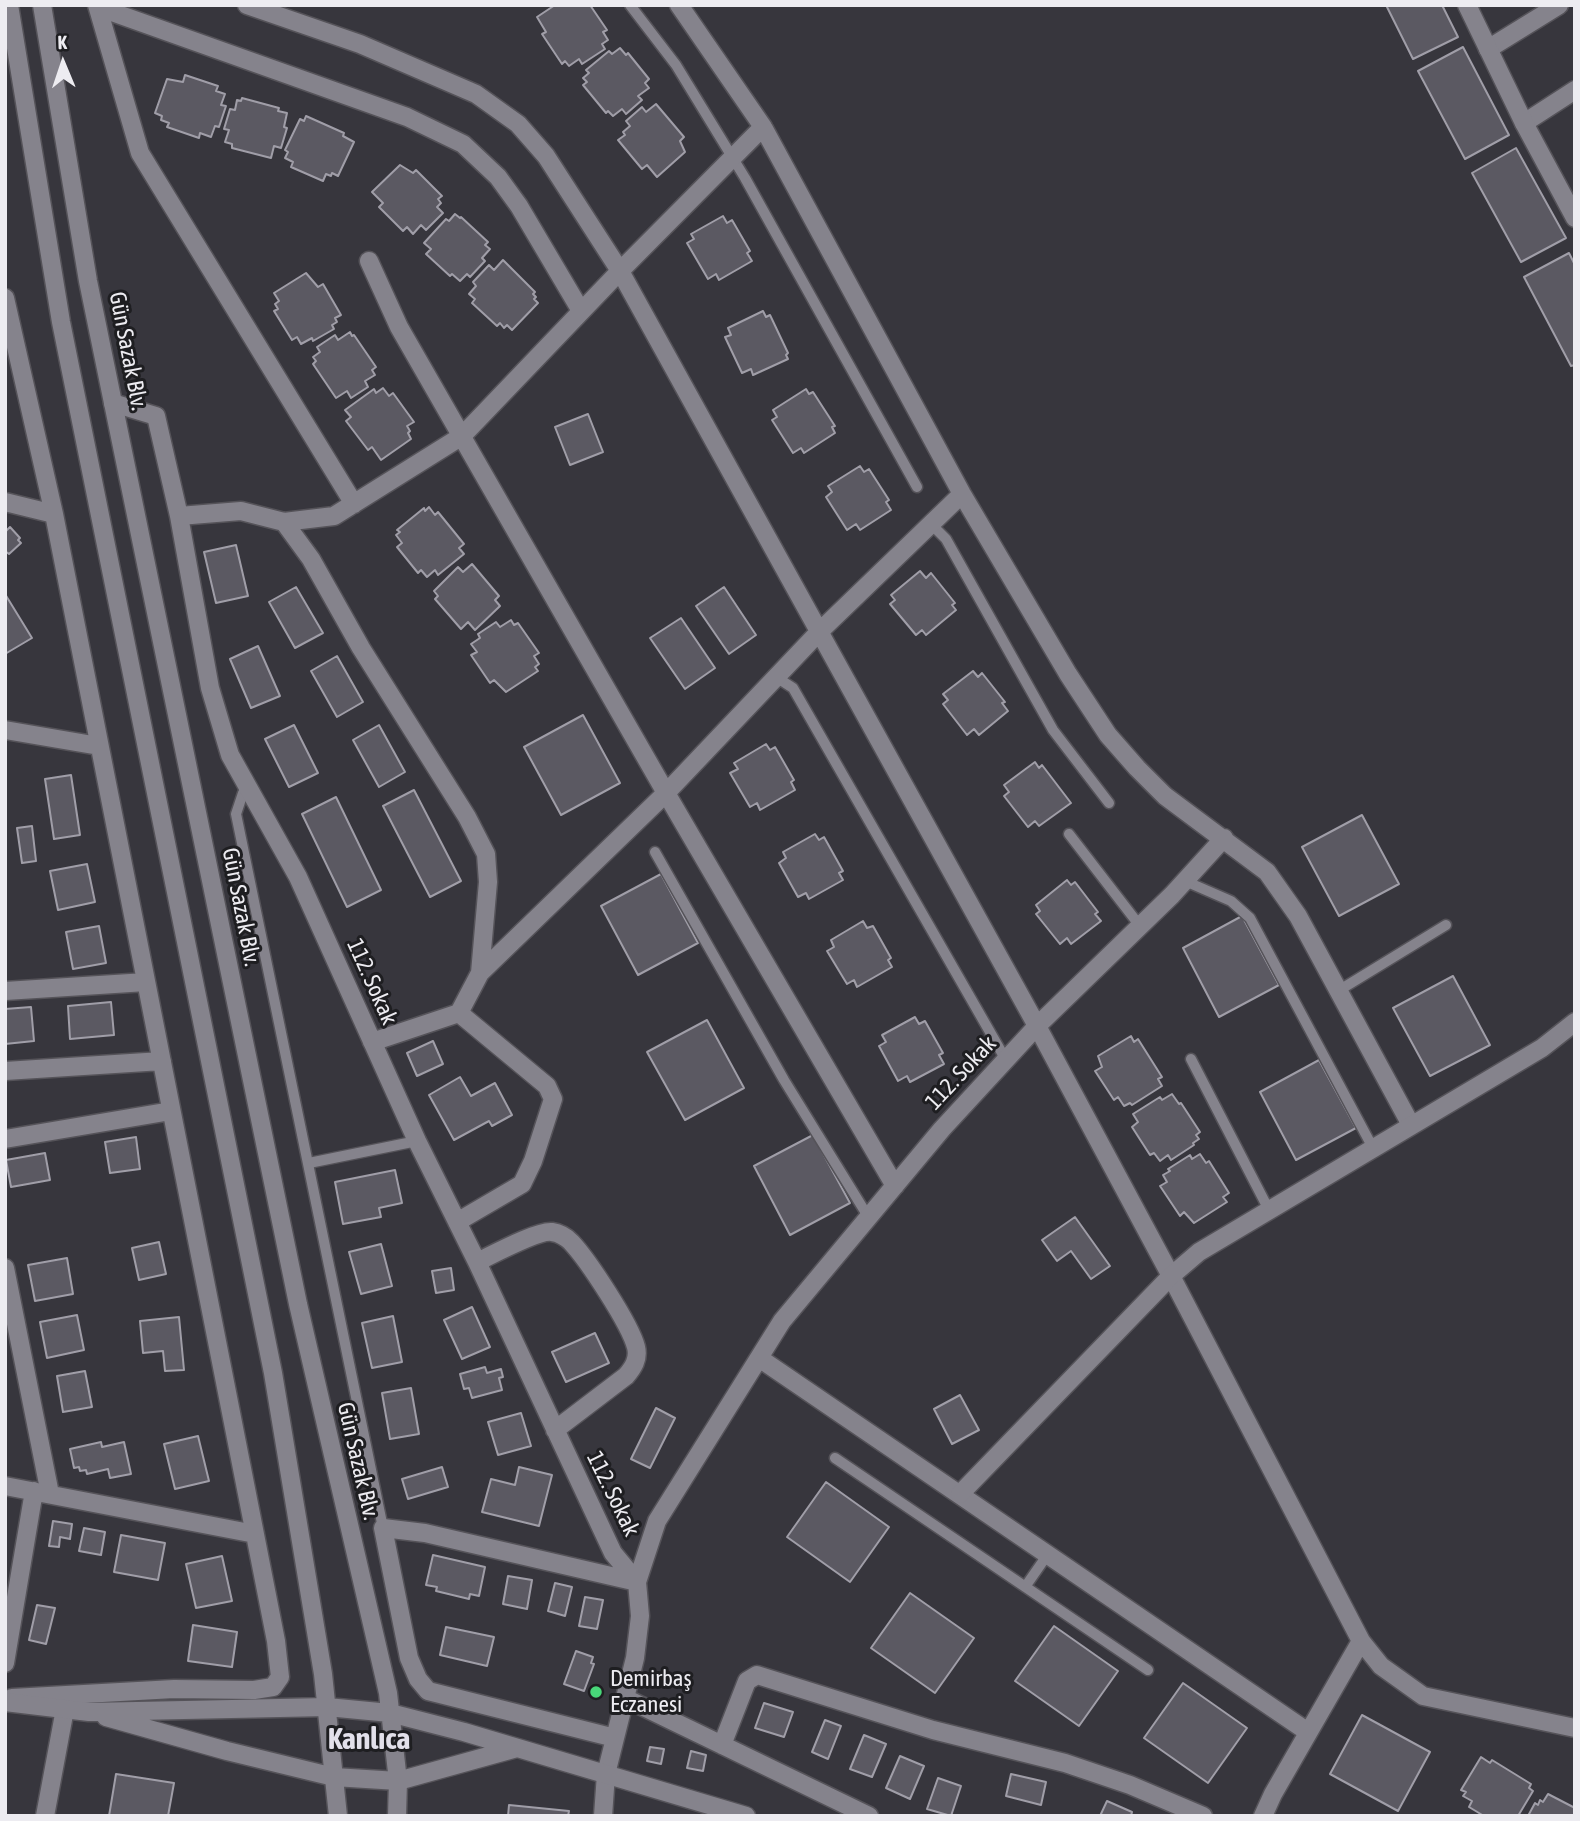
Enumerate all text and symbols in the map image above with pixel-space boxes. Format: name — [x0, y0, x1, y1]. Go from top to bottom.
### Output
north arrow — [28, 28, 98, 98]
text: K — [57, 31, 67, 53]
street label: Gün Sazak Blv. — [103, 290, 153, 412]
street label: Gün Sazak Blv. — [216, 846, 266, 968]
street label: 112. Sokak — [341, 935, 403, 1029]
street label: 112. Sokak — [920, 1030, 1002, 1116]
street label: Gün Sazak Blv. — [331, 1400, 385, 1522]
street label: 112. Sokak — [581, 1447, 645, 1541]
place label: Demirbaş Eczanesi — [610, 1665, 692, 1719]
marker: Demirbaş Eczanesi — [588, 1684, 604, 1700]
district label: Kanlıca — [328, 1722, 410, 1758]

